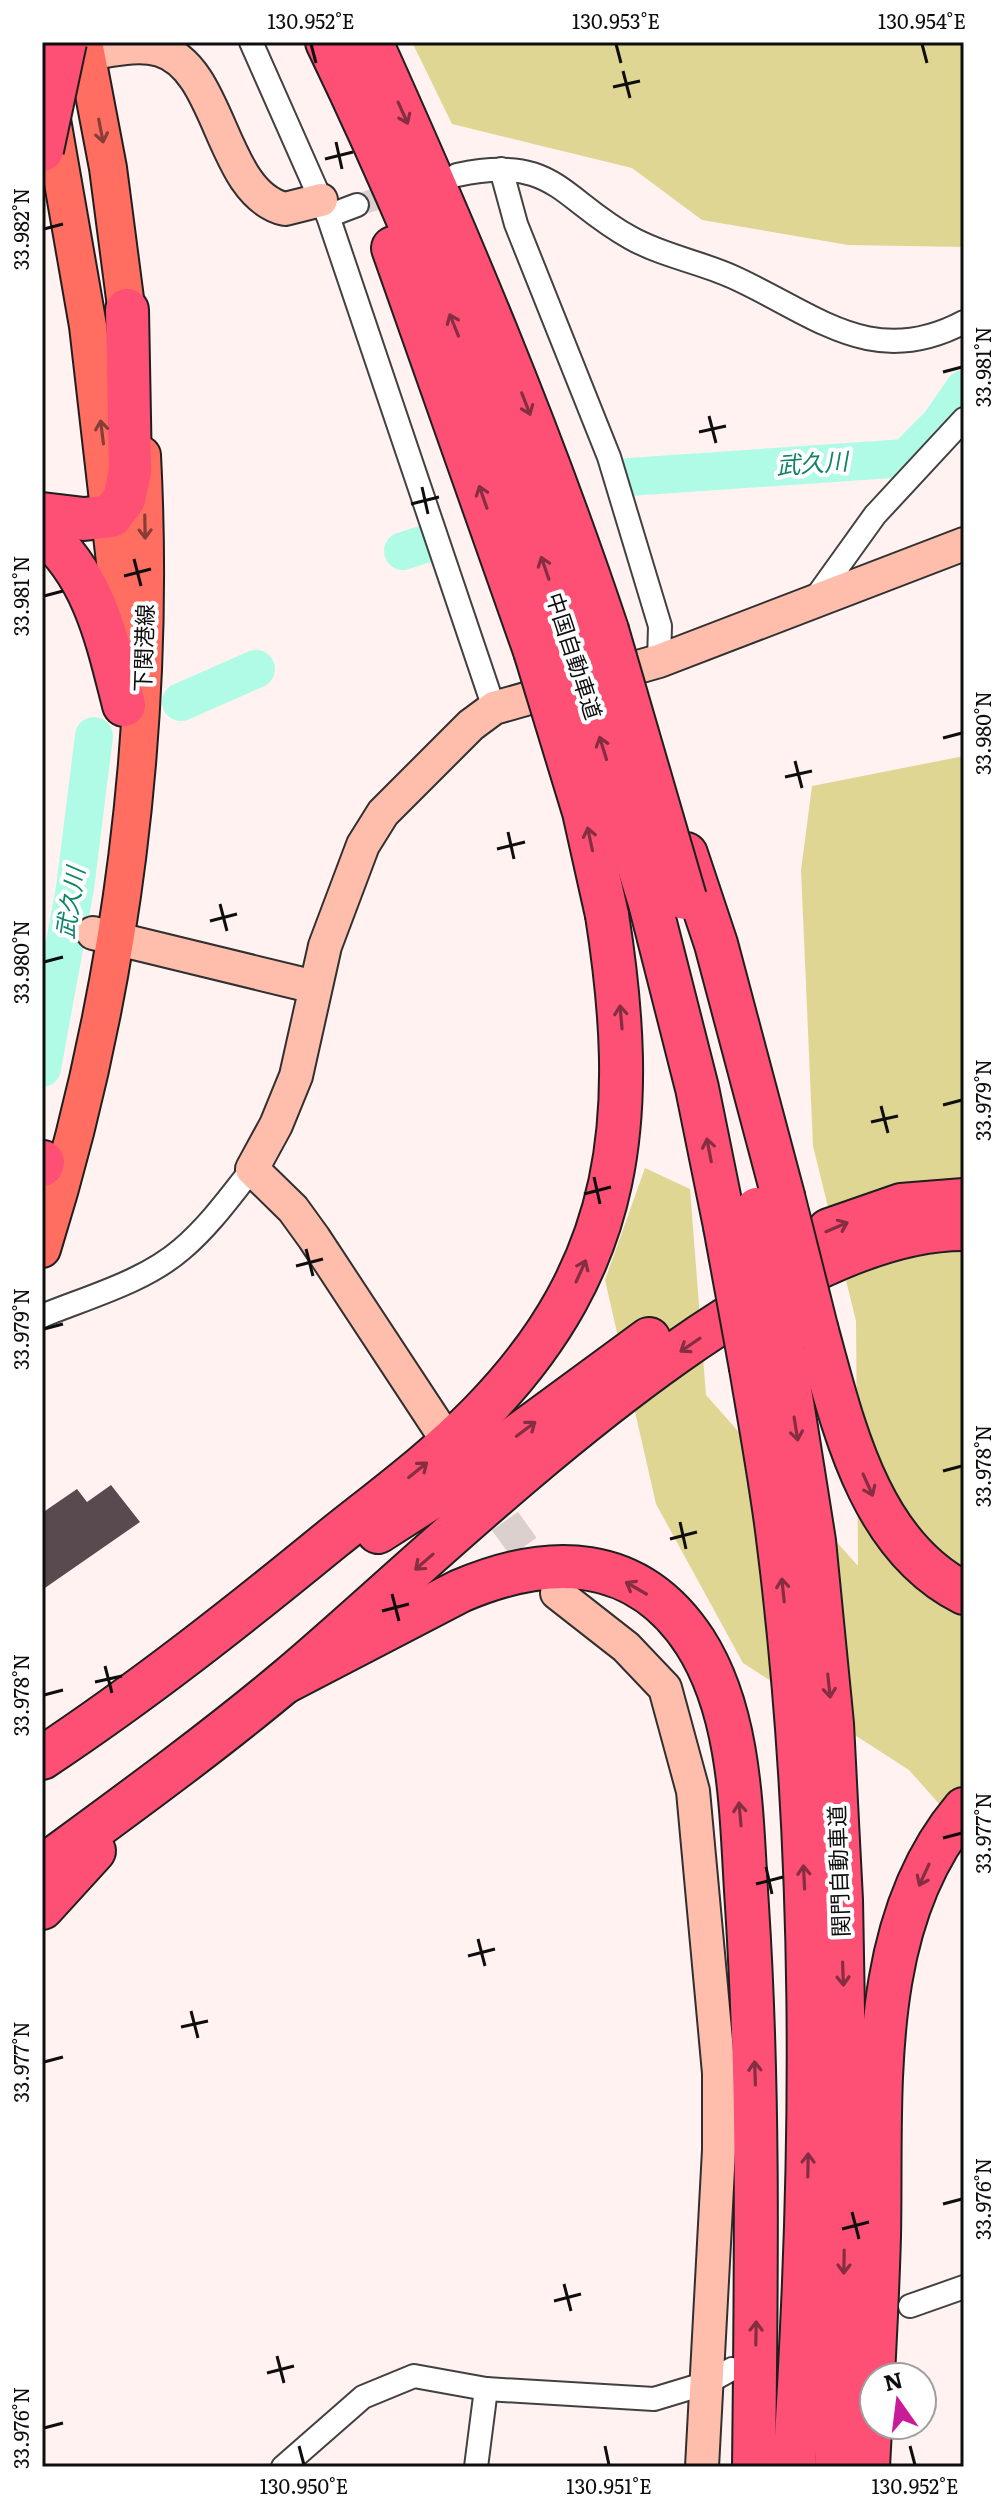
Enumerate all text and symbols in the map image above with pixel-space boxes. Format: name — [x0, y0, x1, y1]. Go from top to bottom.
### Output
text: 130.952°E — [267, 5, 355, 35]
text: 130.953°E — [572, 5, 660, 35]
text: 130.954°E — [878, 5, 966, 35]
one-way arrow — [396, 101, 411, 125]
one-way arrow — [94, 118, 109, 143]
text: 33.982°N — [5, 188, 35, 270]
one-way arrow — [446, 313, 460, 338]
text: 33.981°N — [967, 327, 997, 407]
one-way arrow — [520, 391, 534, 416]
one-way arrow — [94, 420, 109, 445]
water label: 武久川 — [775, 441, 852, 481]
one-way arrow — [475, 486, 489, 510]
one-way arrow — [137, 513, 153, 540]
text: 33.981°N — [5, 556, 35, 636]
one-way arrow — [537, 556, 551, 581]
street label: 中国自動車道 — [539, 588, 612, 723]
street label: 下関港線 — [124, 603, 161, 693]
text: 33.980°N — [967, 691, 997, 775]
one-way arrow — [595, 736, 610, 761]
one-way arrow — [582, 827, 597, 852]
water label: 武久川 — [46, 861, 92, 941]
text: 33.980°N — [5, 920, 35, 1004]
one-way arrow — [613, 1004, 628, 1031]
text: 33.979°N — [967, 1059, 997, 1141]
one-way arrow — [701, 1137, 716, 1163]
one-way arrow — [825, 1219, 849, 1233]
one-way arrow — [574, 1259, 589, 1283]
text: 33.979°N — [5, 1288, 35, 1370]
one-way arrow — [680, 1337, 702, 1353]
one-way arrow — [789, 1415, 804, 1441]
one-way arrow — [515, 1421, 536, 1438]
text: 33.978°N — [967, 1425, 997, 1507]
one-way arrow — [407, 1461, 428, 1479]
one-way arrow — [862, 1472, 877, 1496]
one-way arrow — [414, 1553, 434, 1571]
one-way arrow — [775, 1577, 790, 1604]
one-way arrow — [625, 1579, 648, 1595]
text: 33.978°N — [5, 1654, 35, 1736]
one-way arrow — [821, 1673, 836, 1699]
text: 33.977°N — [967, 1792, 997, 1874]
one-way arrow — [732, 1801, 747, 1828]
street label: 関門自動車道 — [819, 1805, 856, 1938]
one-way arrow — [915, 1862, 930, 1887]
one-way arrow — [796, 1864, 811, 1891]
one-way arrow — [836, 1960, 851, 1987]
text: 33.977°N — [5, 2021, 35, 2103]
one-way arrow — [748, 2060, 763, 2087]
one-way arrow — [800, 2152, 816, 2179]
text: 33.976°N — [967, 2158, 997, 2240]
one-way arrow — [836, 2248, 852, 2275]
one-way arrow — [748, 2320, 764, 2347]
north arrow — [858, 2361, 938, 2441]
text: N — [880, 2362, 906, 2398]
text: 33.976°N — [5, 2387, 35, 2469]
text: 130.950°E — [260, 2470, 348, 2500]
text: 130.951°E — [566, 2470, 652, 2500]
text: 130.952°E — [871, 2470, 959, 2500]

